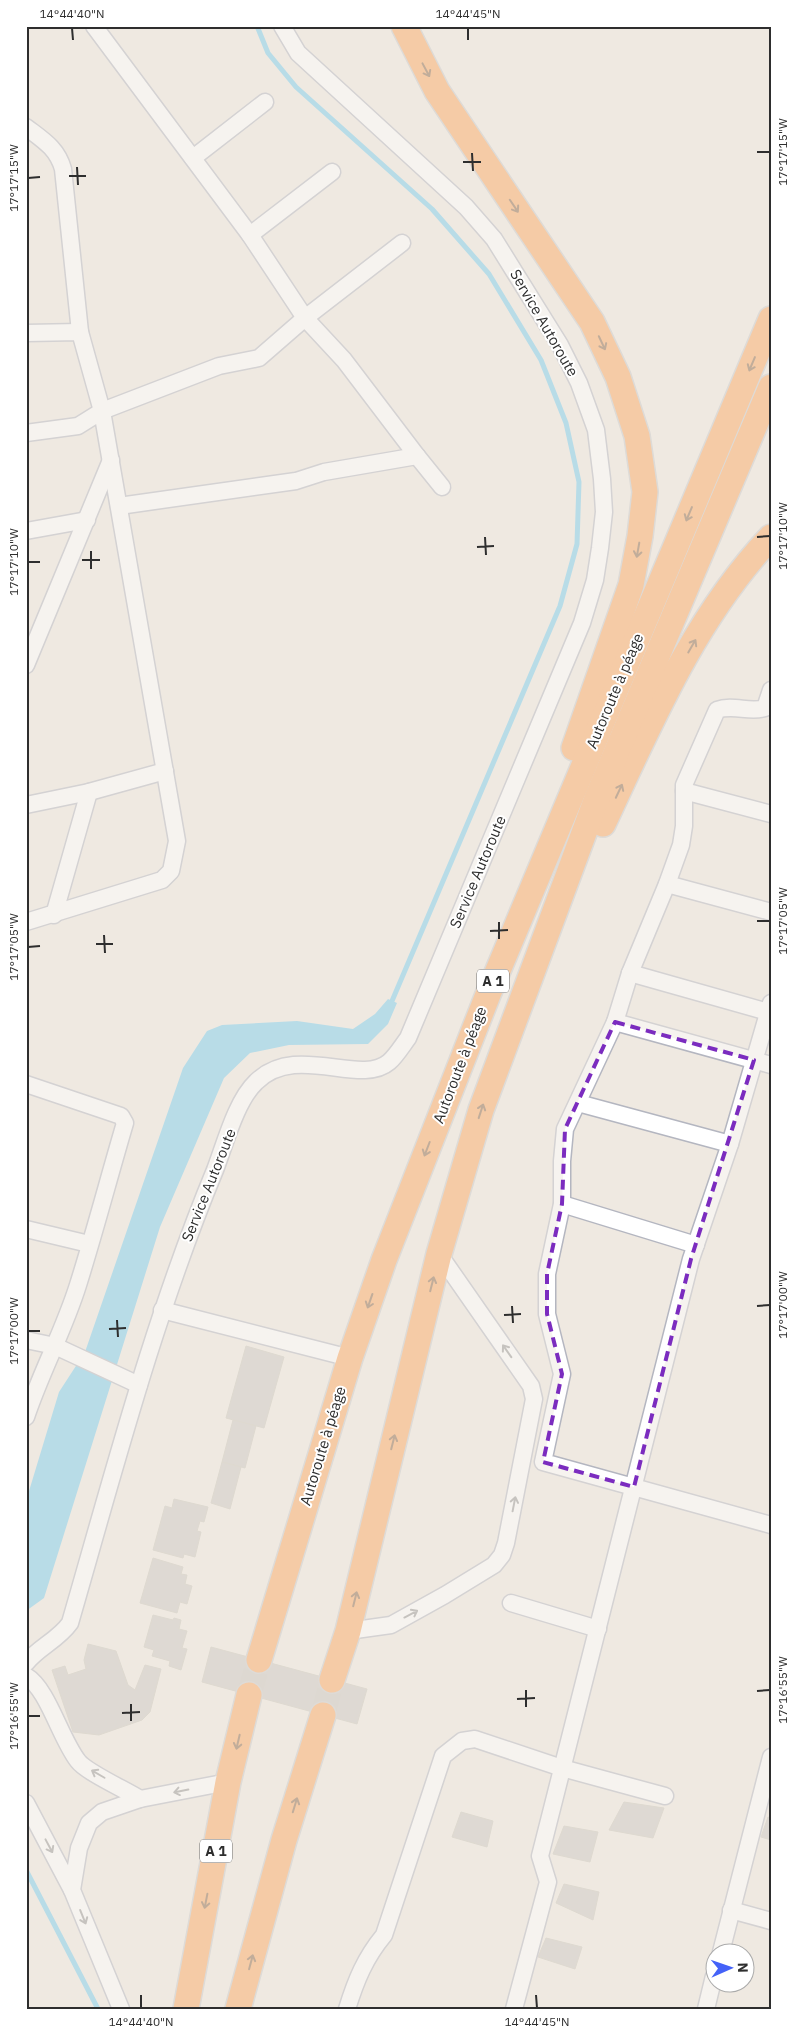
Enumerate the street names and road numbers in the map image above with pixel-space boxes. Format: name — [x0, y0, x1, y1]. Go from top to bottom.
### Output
street label: Service Autoroute — [506, 266, 583, 380]
street label: Autoroute à péage — [582, 630, 647, 751]
street label: Service Autoroute — [445, 813, 510, 931]
road number: A 1 — [477, 969, 509, 992]
street label: Autoroute à péage — [429, 1004, 491, 1126]
street label: Service Autoroute — [177, 1125, 240, 1244]
street label: Autoroute à péage — [295, 1384, 350, 1508]
road number: A 1 — [200, 1840, 232, 1862]

